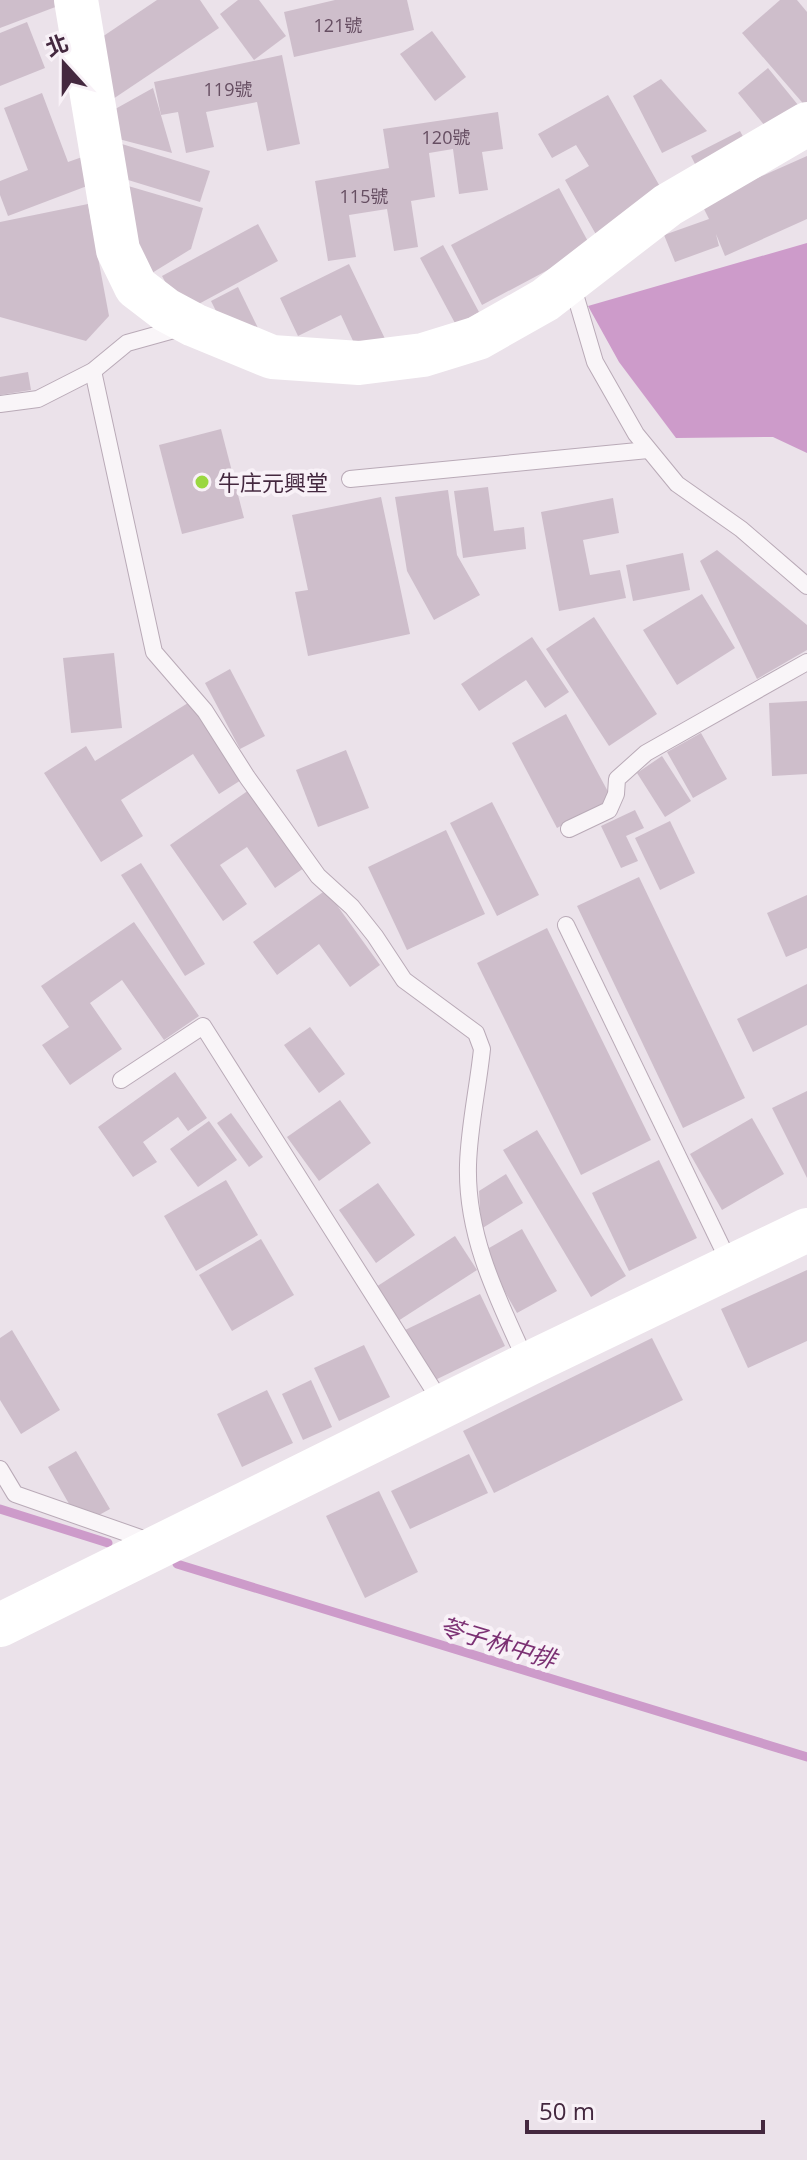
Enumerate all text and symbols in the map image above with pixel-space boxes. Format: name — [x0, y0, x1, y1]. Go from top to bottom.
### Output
house number: 121號 — [314, 13, 362, 37]
north arrow — [24, 24, 104, 104]
text: 北 — [41, 26, 72, 62]
house number: 119號 — [204, 77, 252, 101]
house number: 120號 — [422, 125, 470, 149]
house number: 115號 — [340, 184, 388, 208]
place label: 牛庄元興堂 — [218, 467, 328, 497]
marker: 牛庄元興堂 — [193, 473, 211, 491]
water label: 苓子林中排 — [436, 1609, 563, 1676]
scale bar — [527, 2084, 763, 2134]
text: 50 m — [539, 2094, 595, 2127]

